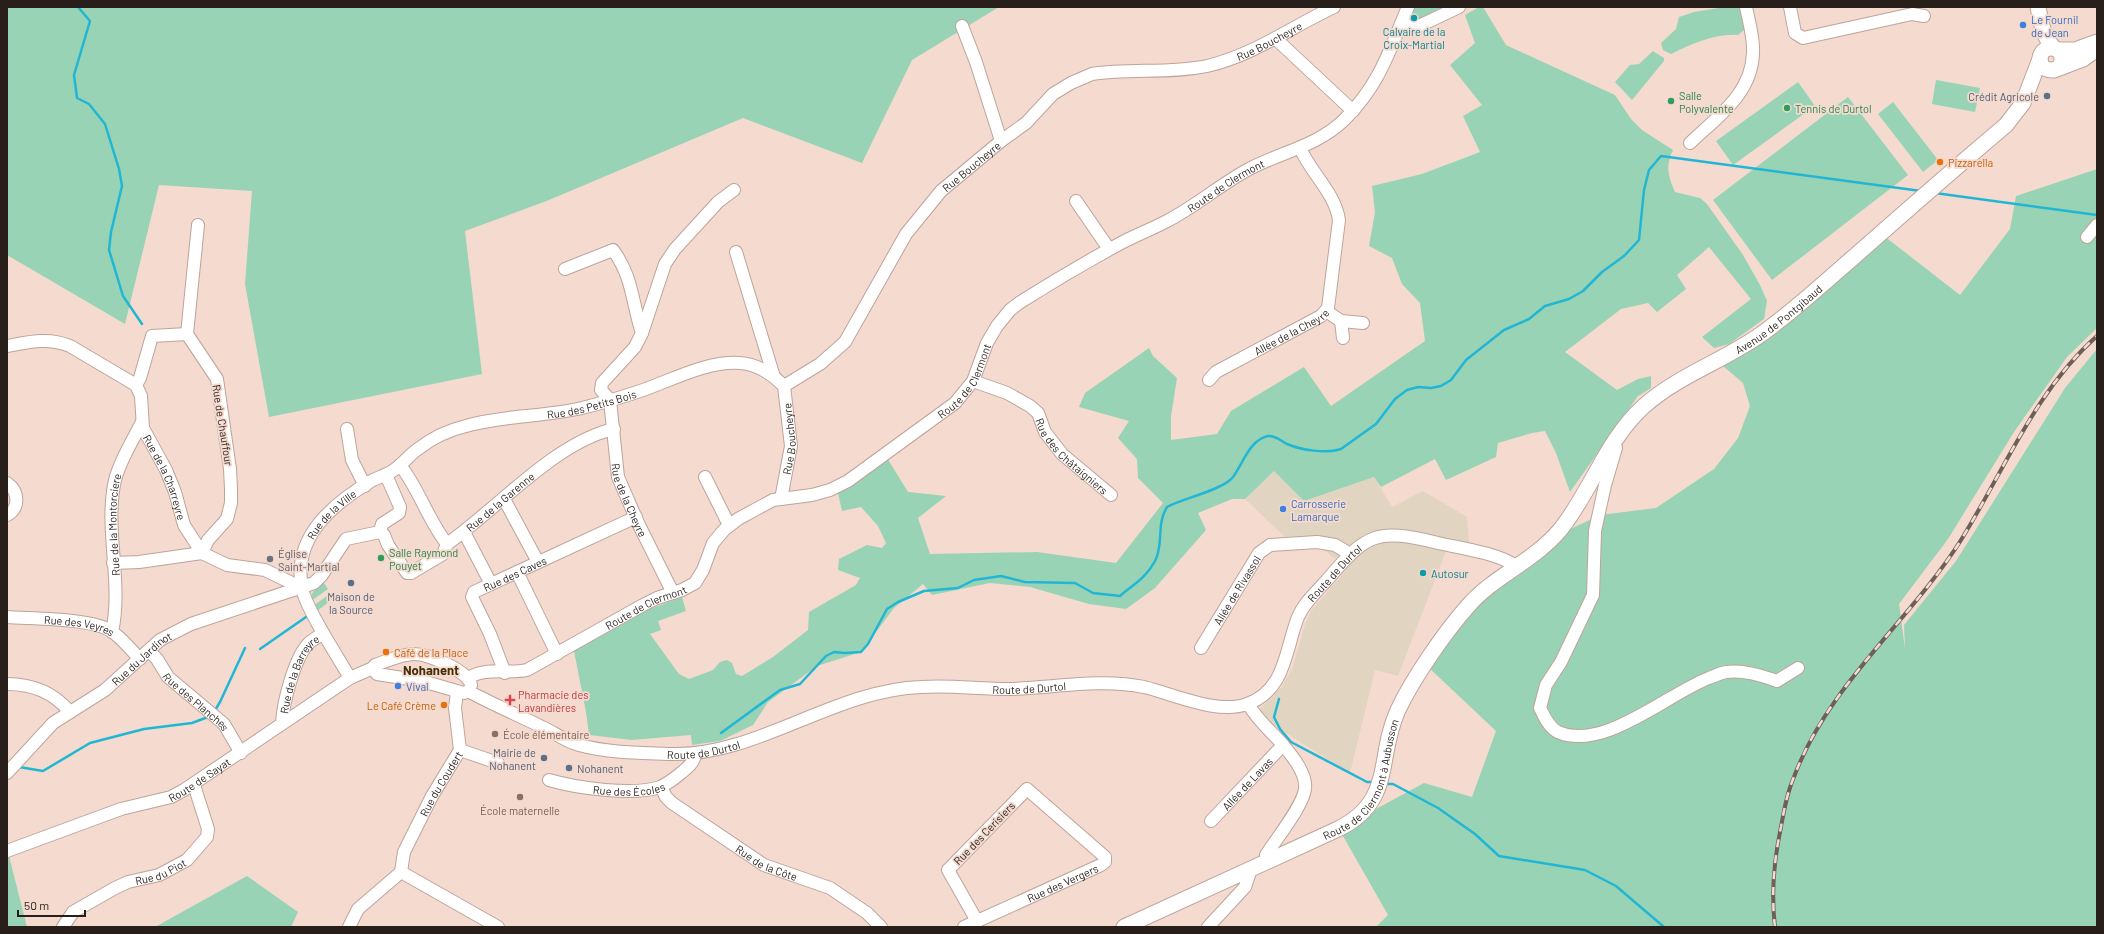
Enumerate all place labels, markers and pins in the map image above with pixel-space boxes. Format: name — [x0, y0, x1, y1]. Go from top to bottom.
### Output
marker: Calvaire de la Croix-Martial — [1409, 13, 1419, 23]
place label: Le Fournil de Jean — [2031, 13, 2078, 39]
marker: Le Fournil de Jean — [2018, 20, 2028, 30]
place label: Calvaire de la Croix-Martial — [1383, 25, 1445, 51]
place label: Salle Polyvalente — [1679, 89, 1734, 115]
place label: Crédit Agricole — [1968, 90, 2039, 103]
marker: Crédit Agricole — [2042, 91, 2052, 101]
marker: Salle Polyvalente — [1666, 96, 1676, 106]
place label: Tennis de Durtol — [1795, 102, 1872, 115]
marker: Tennis de Durtol — [1782, 103, 1792, 113]
place label: Pizzarella — [1948, 156, 1993, 169]
marker: Pizzarella — [1935, 157, 1945, 167]
place label: Carrosserie Lamarque — [1291, 497, 1346, 523]
marker: Carrosserie Lamarque — [1278, 504, 1288, 514]
place label: Salle Raymond Pouyet — [389, 546, 458, 572]
place label: Église Saint-Martial — [278, 547, 340, 573]
marker: Salle Raymond Pouyet — [376, 553, 386, 563]
marker: Église Saint-Martial — [265, 554, 275, 564]
place label: Autosur — [1431, 567, 1469, 580]
marker: Autosur — [1418, 568, 1428, 578]
marker: Maison de la Source — [346, 578, 356, 588]
place label: Maison de la Source — [327, 590, 375, 616]
place label: Café de la Place — [394, 646, 468, 659]
marker: Café de la Place — [381, 647, 391, 657]
place label: Vival — [406, 680, 429, 693]
marker: Vival — [393, 681, 403, 691]
place label: Pharmacie des Lavandières — [518, 688, 588, 714]
marker: Pharmacie des Lavandières — [505, 695, 515, 705]
place label: Le Café Crème — [367, 699, 436, 712]
marker: Le Café Crème — [439, 700, 449, 710]
place label: École élémentaire — [503, 728, 589, 741]
marker: École élémentaire — [490, 729, 500, 739]
place label: Mairie de Nohanent — [489, 746, 536, 772]
marker: Mairie de Nohanent — [539, 753, 549, 763]
place label: Nohanent — [577, 762, 624, 775]
marker: Nohanent — [564, 763, 574, 773]
marker: École maternelle — [515, 792, 525, 802]
place label: École maternelle — [480, 804, 560, 817]

